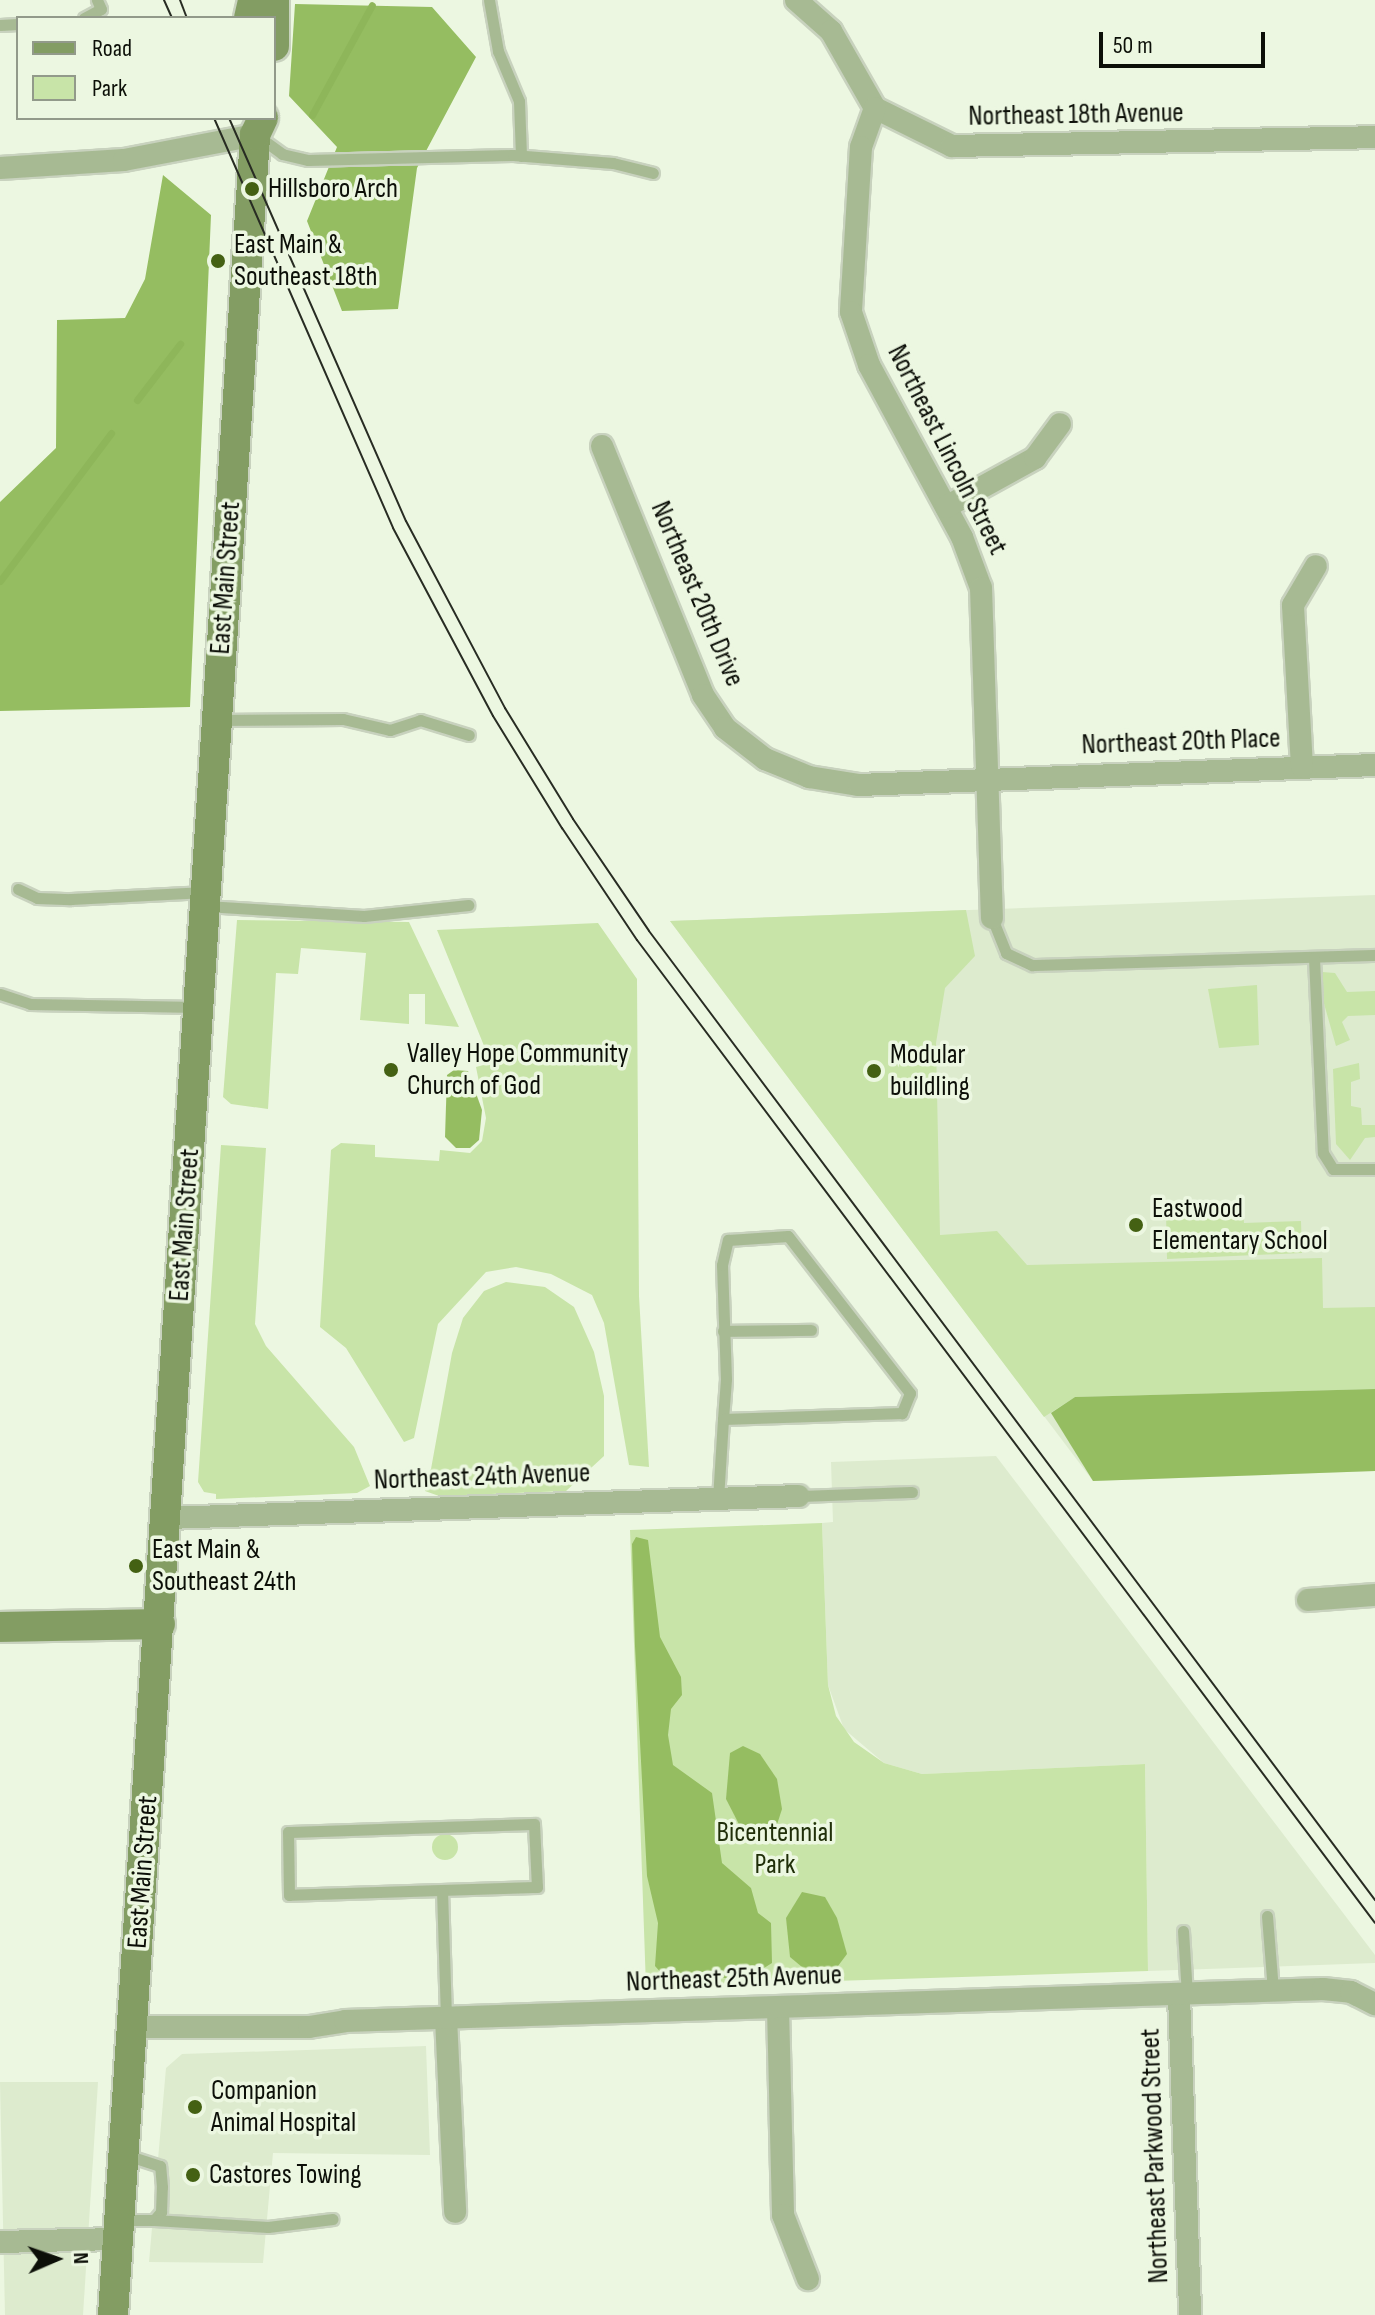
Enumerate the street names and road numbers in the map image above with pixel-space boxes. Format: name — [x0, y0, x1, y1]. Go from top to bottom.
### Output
street label: Northeast 18th Avenue — [968, 96, 1184, 134]
street label: Northeast Lincoln Street — [880, 340, 1014, 560]
street label: Northeast 20th Drive — [643, 496, 751, 692]
street label: East Main Street — [204, 500, 248, 656]
street label: Northeast 20th Place — [1081, 722, 1281, 762]
street label: East Main Street — [163, 1147, 207, 1303]
street label: Northeast 24th Avenue — [373, 1456, 591, 1498]
street label: East Main Street — [121, 1794, 165, 1950]
street label: Northeast 25th Avenue — [625, 1958, 843, 2000]
street label: Northeast Parkwood Street — [1134, 2028, 1176, 2284]

